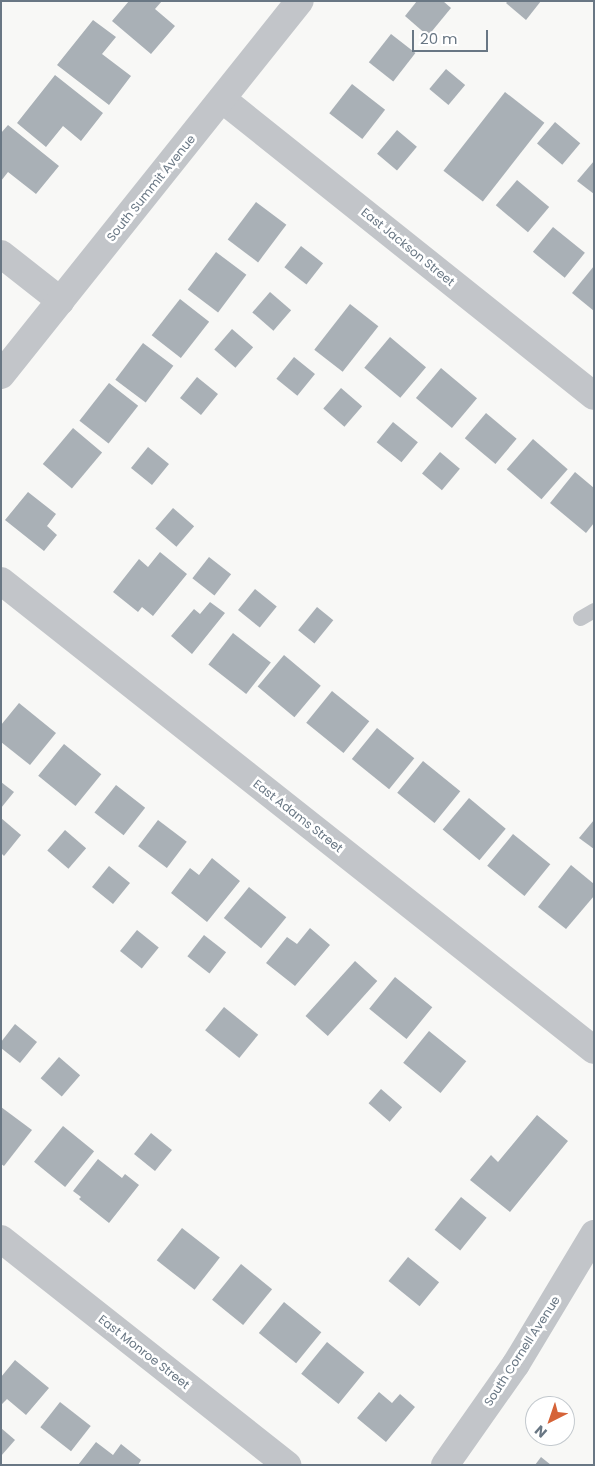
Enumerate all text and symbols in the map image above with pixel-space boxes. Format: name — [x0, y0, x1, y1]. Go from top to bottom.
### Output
scale bar — [415, 20, 491, 52]
text: 20 m — [420, 28, 458, 49]
street label: South Summit Avenue — [104, 132, 198, 244]
street label: East Jackson Street — [358, 205, 458, 289]
street label: East Adams Street — [250, 777, 346, 855]
street label: South Cornell Avenue — [481, 1293, 563, 1409]
street label: East Monroe Street — [96, 1312, 192, 1392]
north arrow — [525, 1396, 575, 1446]
text: N — [530, 1421, 551, 1443]

